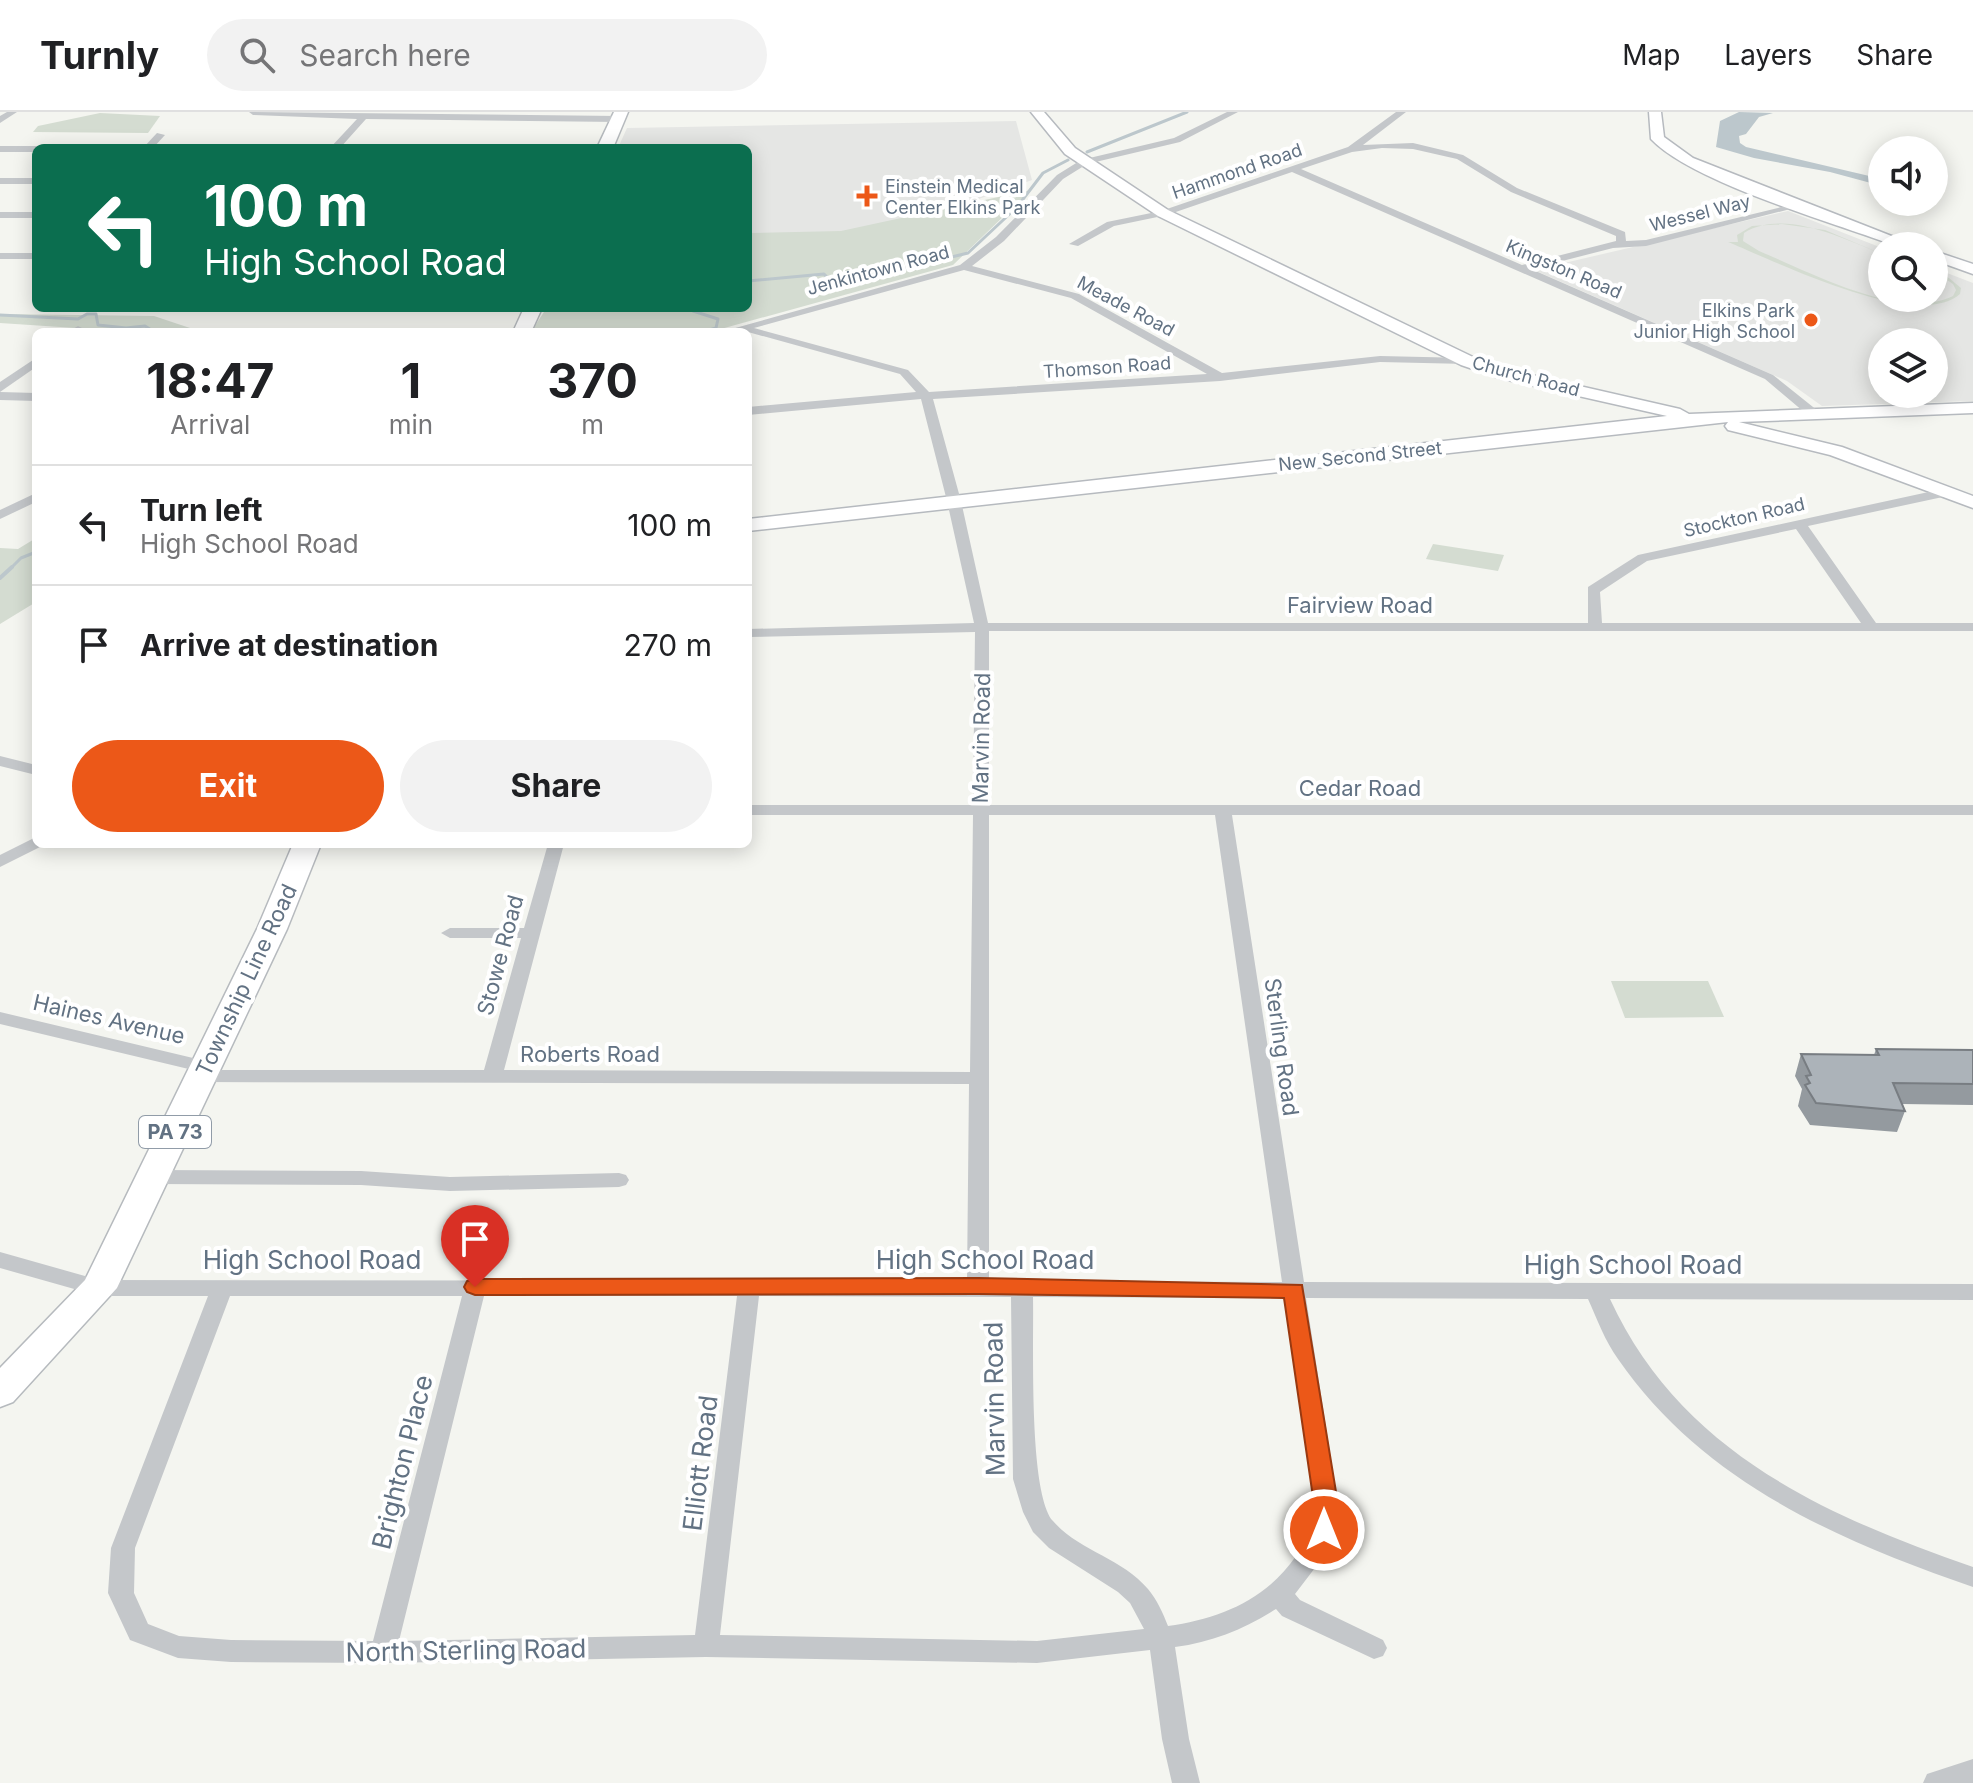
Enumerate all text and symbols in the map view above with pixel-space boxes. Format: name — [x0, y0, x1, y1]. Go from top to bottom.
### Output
search box — [207, 19, 767, 91]
text: Turnly — [40, 32, 159, 78]
icon: search — [235, 33, 279, 77]
text: Search here — [299, 37, 471, 73]
text: Map — [1622, 38, 1680, 72]
text: Layers — [1724, 38, 1812, 72]
text: Share — [1856, 38, 1933, 72]
map controls — [1868, 136, 1948, 408]
button: sound — [1868, 136, 1948, 216]
street label: Hammond Road — [1169, 139, 1305, 203]
text: 100 m — [204, 172, 368, 240]
icon: left — [72, 176, 176, 280]
place label: Einstein Medical Center Elkins Park — [885, 176, 1041, 218]
marker: Einstein Medical Center Elkins Park — [856, 185, 878, 207]
street label: Wessel Way — [1647, 190, 1753, 236]
button: search — [1868, 232, 1948, 312]
street label: Kingston Road — [1503, 235, 1625, 303]
text: High School Road — [204, 240, 507, 284]
street label: Jenkintown Road — [805, 241, 951, 299]
street label: Meade Road — [1074, 272, 1178, 340]
place label: Elkins Park Junior High School — [1634, 300, 1795, 342]
marker: Elkins Park Junior High School — [1802, 311, 1820, 329]
button: layers — [1868, 328, 1948, 408]
text: 18:47 — [146, 351, 275, 410]
text: 1 — [401, 351, 421, 410]
text: 370 — [547, 351, 638, 410]
street label: Thomson Road — [1042, 352, 1172, 382]
street label: Church Road — [1470, 352, 1582, 400]
text: Arrival — [170, 409, 250, 440]
text: min — [389, 409, 433, 440]
text: m — [581, 409, 604, 440]
street label: New Second Street — [1277, 437, 1443, 475]
text: Turn left — [140, 492, 262, 528]
street label: Stockton Road — [1681, 493, 1807, 541]
icon: left — [72, 503, 116, 547]
text: 100 m — [627, 507, 712, 543]
text: High School Road — [140, 528, 359, 559]
street label: Fairview Road — [1287, 592, 1433, 618]
icon: arrive — [72, 623, 116, 667]
text: Arrive at destination — [140, 627, 438, 663]
text: 270 m — [624, 627, 712, 663]
street label: Marvin Road — [967, 672, 995, 804]
button: Exit — [72, 740, 384, 832]
button: Share — [400, 740, 712, 832]
street label: Cedar Road — [1299, 775, 1421, 801]
street label: Township Line Road — [190, 880, 302, 1080]
street label: Stowe Road — [471, 892, 529, 1018]
street label: Sterling Road — [1259, 976, 1305, 1118]
street label: Haines Avenue — [31, 989, 187, 1049]
street label: Roberts Road — [520, 1041, 660, 1067]
road number: PA 73 — [139, 1116, 211, 1148]
pin — [441, 1205, 509, 1287]
icon: arrive — [453, 1217, 497, 1261]
street label: High School Road — [203, 1244, 421, 1275]
street label: High School Road — [876, 1244, 1094, 1275]
street label: High School Road — [1524, 1249, 1742, 1280]
street label: Marvin Road — [977, 1321, 1011, 1477]
street label: Brighton Place — [365, 1371, 439, 1553]
street label: Elliott Road — [676, 1393, 724, 1533]
position arrow — [1282, 1488, 1366, 1572]
street label: North Sterling Road — [345, 1632, 587, 1668]

